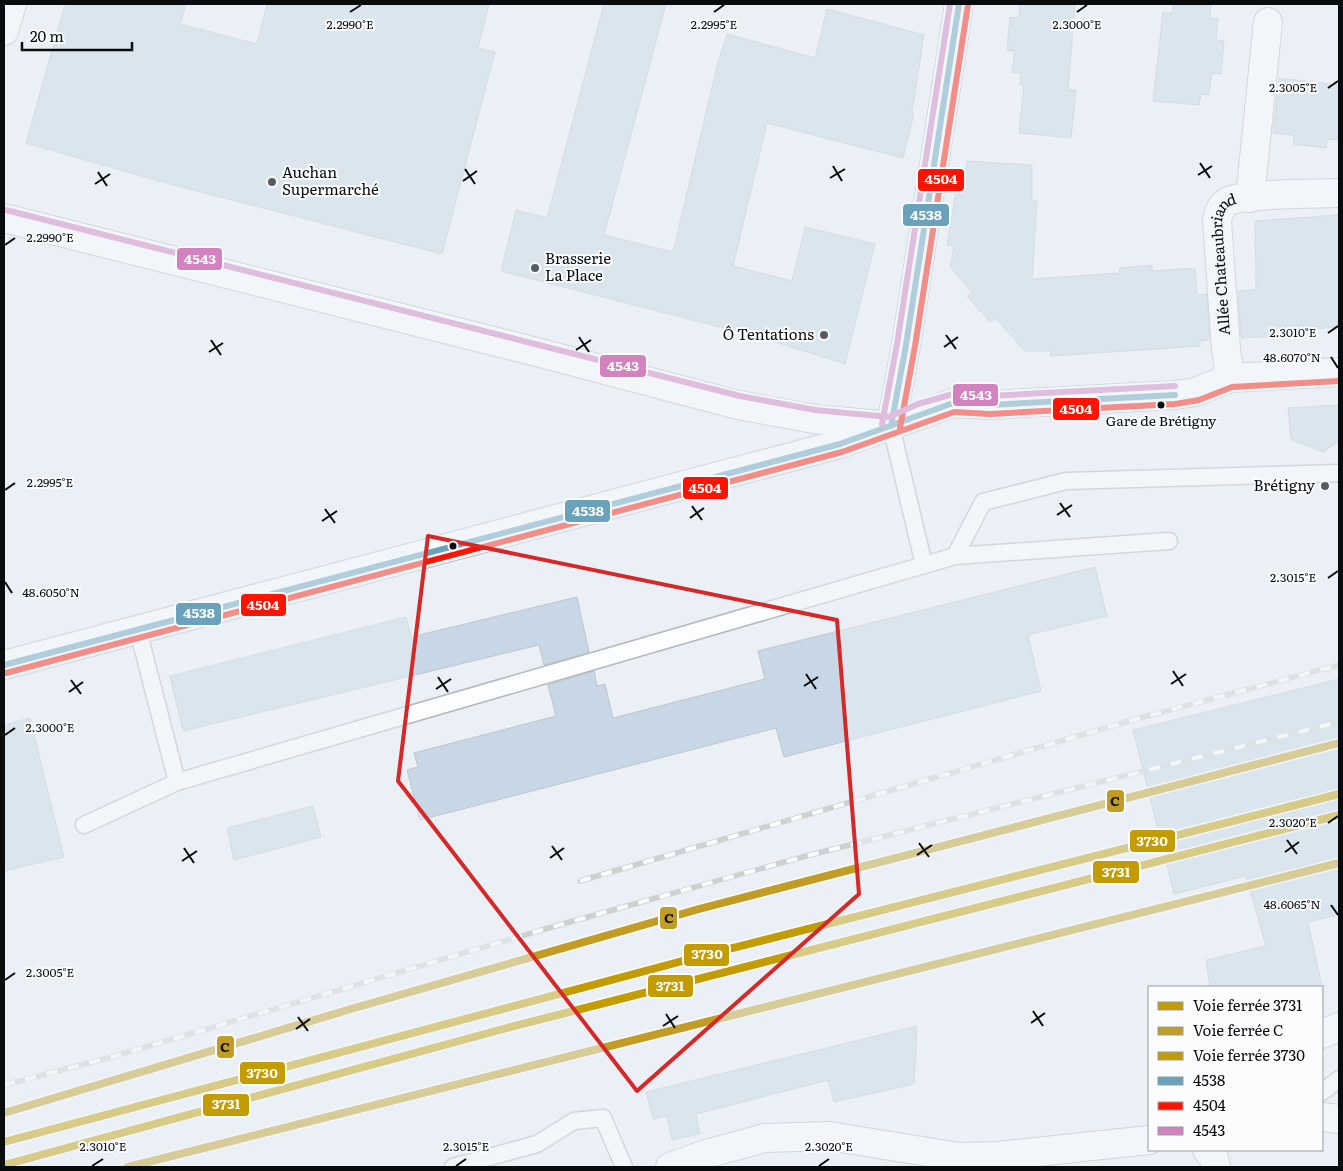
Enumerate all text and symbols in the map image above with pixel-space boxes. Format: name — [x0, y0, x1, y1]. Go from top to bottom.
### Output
text: 2.2990°E — [326, 15, 374, 33]
text: 2.2995°E — [691, 15, 738, 33]
text: 2.3000°E — [1053, 15, 1102, 33]
scale bar — [22, 20, 132, 52]
text: 20 m — [30, 24, 64, 47]
text: 2.3005°E — [1269, 78, 1317, 96]
place label: Auchan Supermarché — [282, 160, 379, 200]
line badge: 4504 — [917, 168, 965, 192]
text: 4504 — [924, 168, 958, 188]
marker: Auchan Supermarché — [266, 176, 278, 188]
street label: Allée Chateaubriand — [1204, 186, 1239, 336]
line badge: 4538 — [902, 203, 950, 227]
text: 4538 — [910, 204, 942, 224]
text: 2.2990°E — [26, 228, 74, 246]
place label: Brasserie La Place — [545, 246, 611, 286]
line badge: 4543 — [176, 247, 223, 271]
text: 4543 — [184, 248, 216, 268]
marker: Brasserie La Place — [529, 262, 541, 274]
place label: Ô Tentations — [723, 322, 814, 345]
text: 2.3010°E — [1270, 323, 1317, 341]
marker: Ô Tentations — [818, 329, 830, 341]
text: 48.6070°N — [1263, 348, 1321, 366]
line badge: 4543 — [599, 354, 647, 378]
text: 4543 — [607, 355, 639, 375]
line badge: 4543 — [952, 383, 999, 407]
text: 4543 — [960, 384, 992, 404]
line badge: 4504 — [1052, 397, 1100, 421]
text: 4504 — [1059, 398, 1093, 418]
marker: Gare de Brétigny — [1156, 400, 1166, 410]
place label: Gare de Brétigny — [1106, 410, 1217, 430]
text: 2.2995°E — [27, 473, 74, 491]
place label: Brétigny — [1253, 473, 1315, 496]
line badge: 4504 — [682, 476, 729, 500]
text: 4504 — [688, 477, 722, 497]
marker: Brétigny — [1319, 480, 1331, 492]
line badge: 4538 — [564, 499, 611, 523]
text: 4538 — [572, 500, 604, 520]
unlabelled marker — [448, 541, 458, 551]
text: 2.3015°E — [1270, 568, 1316, 586]
text: 48.6050°N — [22, 583, 80, 601]
line badge: 4504 — [240, 593, 287, 617]
text: 4504 — [246, 594, 280, 614]
line badge: 4538 — [175, 602, 222, 626]
text: 4538 — [183, 602, 215, 622]
text: 2.3000°E — [26, 718, 75, 736]
line badge: C — [1106, 789, 1125, 813]
text: C — [1110, 790, 1120, 810]
text: 2.3020°E — [1269, 813, 1317, 831]
line badge: 3730 — [1129, 829, 1176, 853]
text: 3730 — [1136, 830, 1168, 850]
line badge: 3731 — [1092, 860, 1140, 884]
text: 3731 — [1102, 861, 1131, 881]
text: 48.6065°N — [1263, 895, 1321, 913]
line badge: C — [659, 906, 678, 930]
text: C — [664, 907, 674, 927]
line badge: 3730 — [683, 943, 730, 967]
text: 3730 — [691, 943, 723, 963]
text: 2.3005°E — [26, 963, 74, 981]
line badge: 3731 — [647, 974, 694, 998]
text: 3731 — [656, 975, 685, 995]
legend — [1148, 986, 1323, 1151]
text: Voie ferrée 3731 — [1193, 993, 1302, 1016]
text: Voie ferrée C — [1193, 1018, 1284, 1041]
line badge: C — [216, 1035, 235, 1059]
text: C — [220, 1036, 230, 1056]
text: Voie ferrée 3730 — [1193, 1043, 1305, 1066]
line badge: 3730 — [239, 1061, 286, 1085]
text: 3730 — [246, 1062, 278, 1082]
text: 4538 — [1193, 1068, 1225, 1091]
line badge: 3731 — [202, 1093, 250, 1117]
text: 3731 — [212, 1093, 241, 1113]
text: 4504 — [1193, 1093, 1226, 1116]
text: 4543 — [1193, 1118, 1225, 1141]
text: 2.3010°E — [80, 1137, 127, 1155]
text: 2.3015°E — [443, 1137, 489, 1155]
text: 2.3020°E — [805, 1137, 853, 1155]

